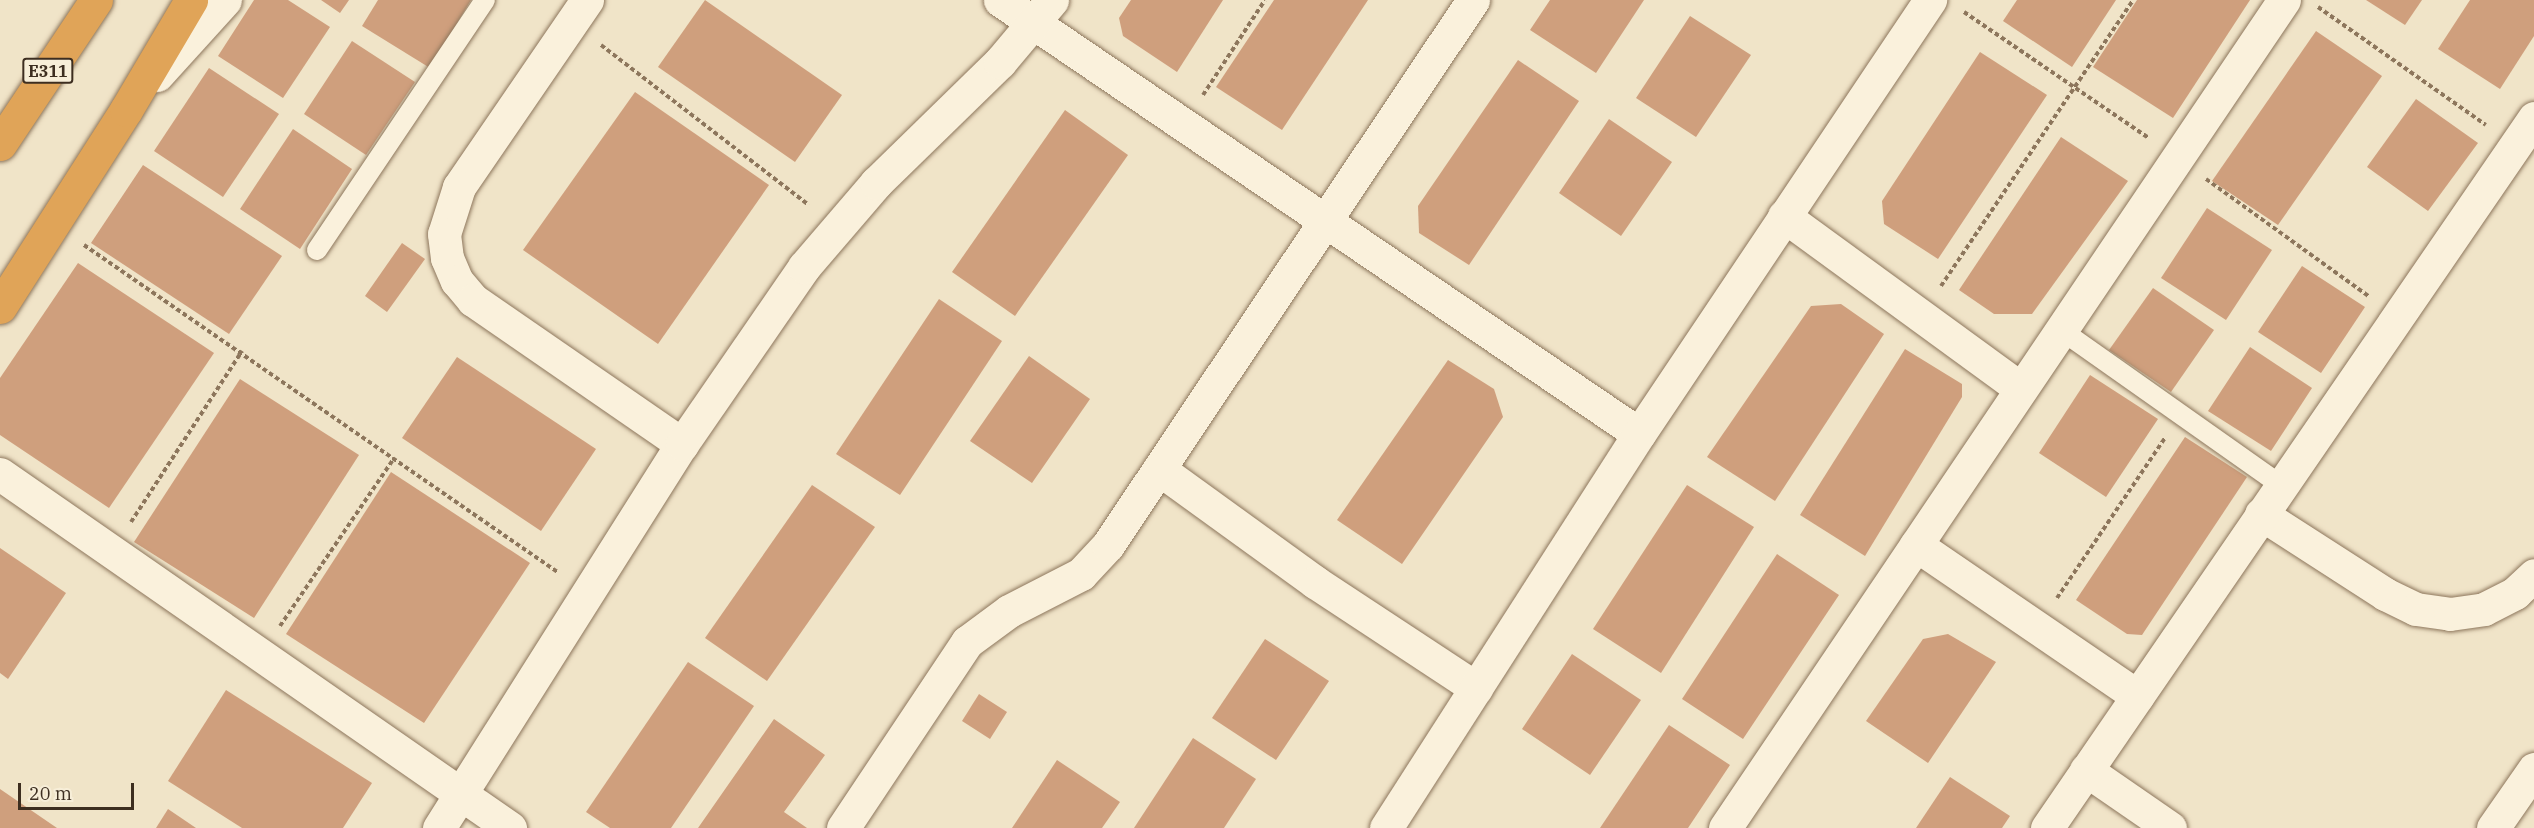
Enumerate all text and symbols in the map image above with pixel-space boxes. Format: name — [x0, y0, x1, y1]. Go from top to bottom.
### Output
road number: E311 — [21, 58, 75, 84]
scale bar — [21, 771, 136, 809]
text: 20 m — [29, 782, 72, 805]

